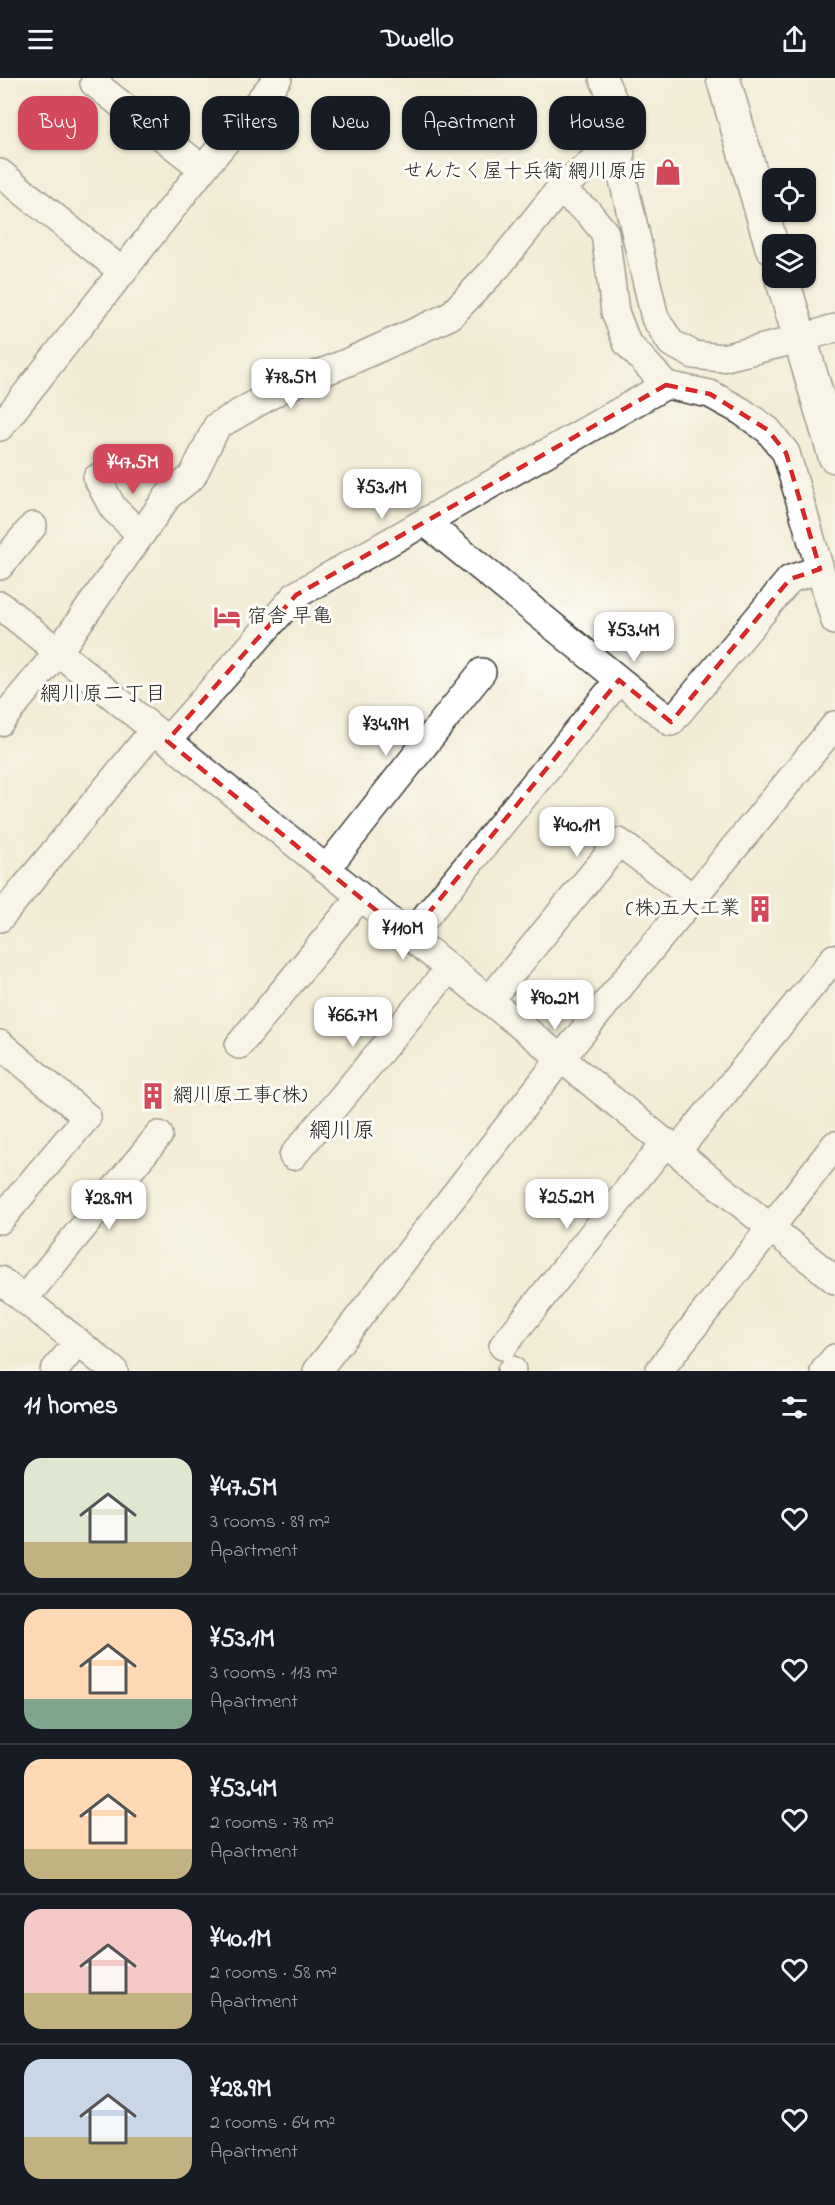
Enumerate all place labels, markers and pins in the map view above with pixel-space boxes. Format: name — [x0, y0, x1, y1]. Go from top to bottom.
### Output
shop icon: せんたく屋十兵衛 網川原店 — [653, 157, 683, 187]
place label: せんたく屋十兵衛 網川原店 — [403, 158, 648, 187]
pin: ¥78.5M — [242, 359, 340, 410]
pin: ¥47.5M — [84, 444, 182, 495]
pin: ¥53.1M — [333, 469, 431, 520]
hotel icon: 宿舎 早亀 — [212, 602, 242, 632]
place label: 宿舎 早亀 — [247, 603, 332, 632]
pin: ¥53.4M — [585, 612, 683, 663]
pin: ¥34.9M — [337, 706, 435, 757]
pin: ¥40.1M — [528, 807, 626, 858]
building icon: (株)五大工業 — [745, 894, 775, 924]
place label: (株)五大工業 — [626, 895, 740, 924]
pin: ¥110M — [361, 910, 445, 961]
pin: ¥90.2M — [506, 980, 604, 1031]
pin: ¥66.7M — [304, 997, 402, 1048]
building icon: 網川原工事(株) — [138, 1081, 168, 1111]
place label: 網川原工事(株) — [173, 1082, 307, 1111]
pin: ¥25.2M — [518, 1179, 616, 1230]
pin: ¥28.9M — [60, 1180, 158, 1231]

